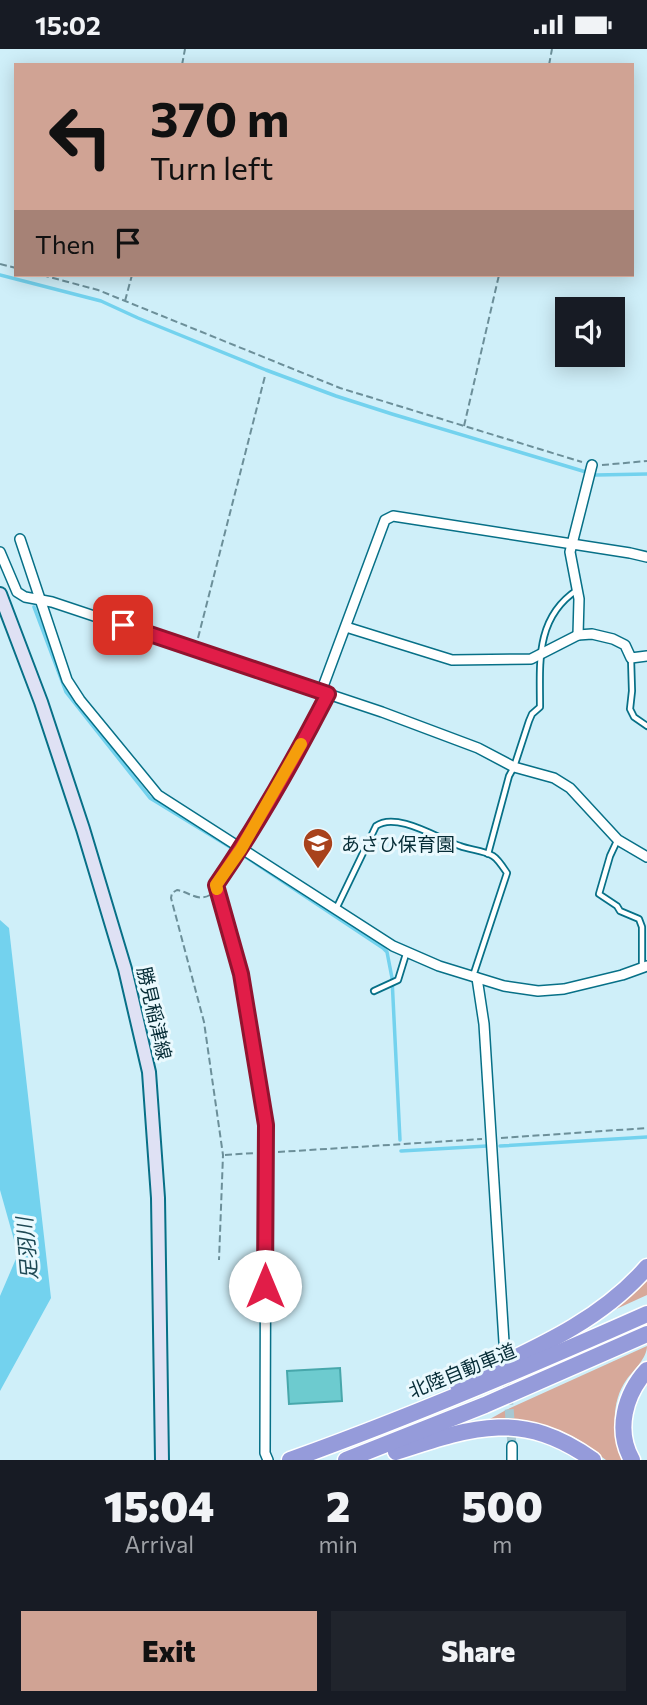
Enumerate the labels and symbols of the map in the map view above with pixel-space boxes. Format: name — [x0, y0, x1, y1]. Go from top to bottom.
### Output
pin — [93, 595, 153, 655]
school or university icon: あさひ保育園 — [301, 826, 335, 870]
place label: あさひ保育園 — [341, 832, 455, 855]
street label: 勝見稲津線 — [133, 964, 177, 1062]
water label: 足羽川 — [11, 1215, 41, 1281]
position arrow — [228, 1249, 302, 1323]
street label: 北陸自動車道 — [405, 1338, 519, 1402]

